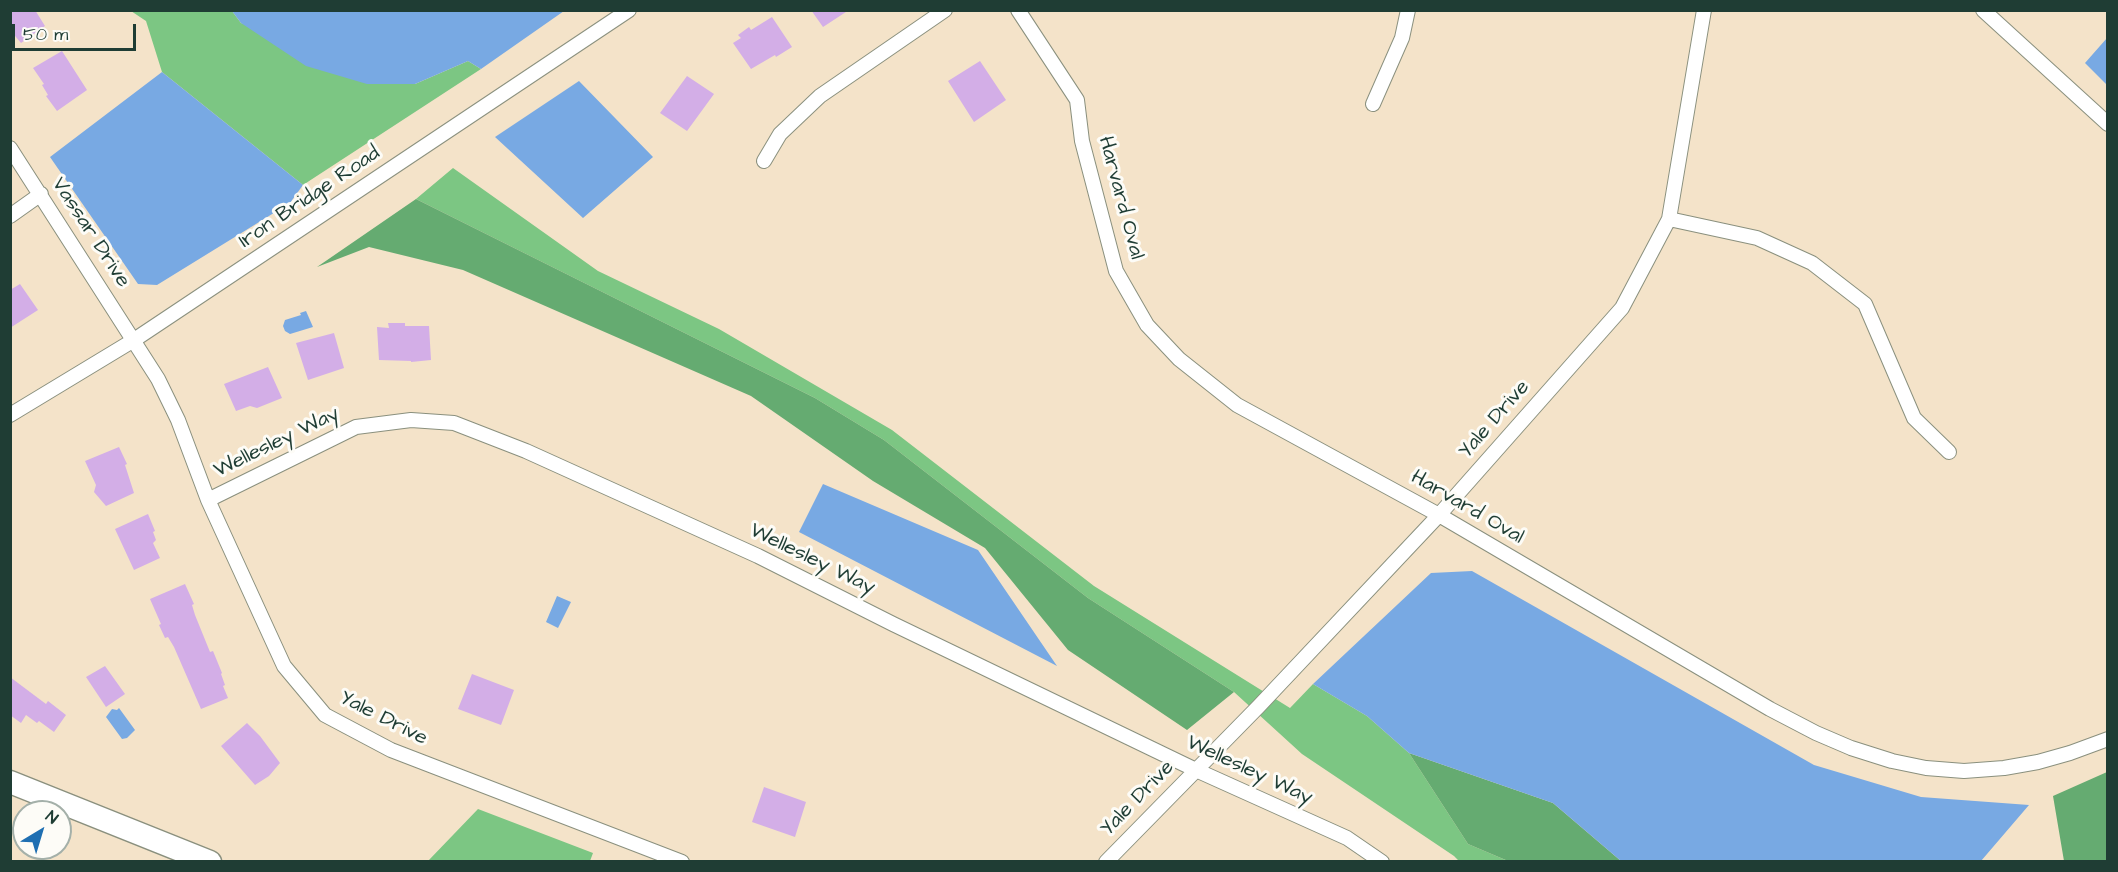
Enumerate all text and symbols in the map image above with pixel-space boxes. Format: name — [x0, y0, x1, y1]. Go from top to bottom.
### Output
scale bar — [15, 12, 140, 50]
text: 50 m — [23, 22, 68, 47]
street label: Harvard Oval — [1091, 134, 1149, 262]
street label: Iron Bridge Road — [235, 141, 385, 255]
street label: Vassar Drive — [45, 173, 135, 293]
street label: Yale Drive — [1454, 376, 1536, 464]
street label: Wellesley Way — [210, 402, 344, 484]
street label: Harvard Oval — [1406, 466, 1528, 550]
street label: Wellesley Way — [745, 519, 879, 601]
street label: Yale Drive — [335, 686, 431, 752]
street label: Wellesley Way — [1182, 731, 1316, 811]
street label: Yale Drive — [1096, 756, 1180, 842]
north arrow — [12, 800, 72, 860]
text: N — [41, 806, 63, 829]

